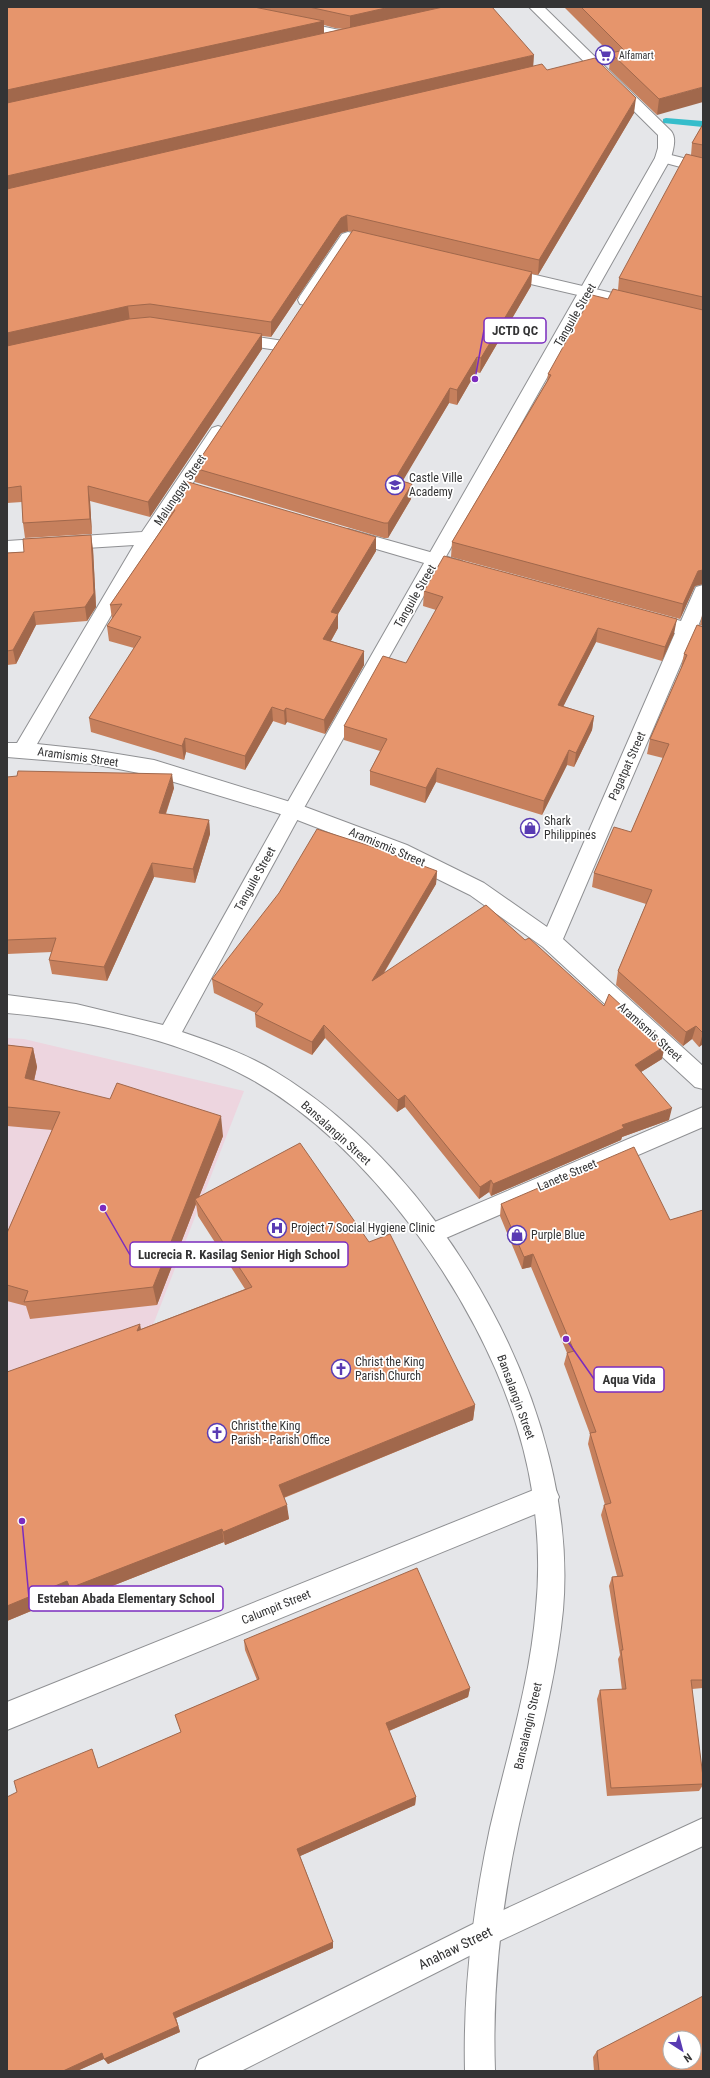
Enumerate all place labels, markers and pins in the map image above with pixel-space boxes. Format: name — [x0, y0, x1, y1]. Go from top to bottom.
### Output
supermarket icon: Alfamart — [594, 44, 616, 66]
place label: Alfamart — [619, 50, 654, 61]
callout: JCTD QC — [484, 318, 546, 343]
place label: Castle Ville Academy — [409, 471, 463, 499]
school or university icon: Castle Ville Academy — [384, 474, 406, 496]
place label: Shark Philippines — [544, 814, 596, 842]
shop icon: Shark Philippines — [519, 817, 541, 839]
hospital icon: Project 7 Social Hygiene Clinic — [266, 1217, 288, 1239]
place label: Project 7 Social Hygiene Clinic — [291, 1221, 436, 1235]
shop icon: Purple Blue — [506, 1224, 528, 1246]
place label: Purple Blue — [531, 1228, 585, 1242]
callout: Lucrecia R. Kasilag Senior High School — [130, 1242, 348, 1267]
place label: Christ the King Parish Church — [355, 1355, 425, 1383]
church icon: Christ the King Parish Church — [330, 1358, 352, 1380]
callout: Aqua Vida — [594, 1367, 664, 1392]
place label: Christ the King Parish - Parish Office — [231, 1419, 330, 1447]
church icon: Christ the King Parish - Parish Office — [206, 1422, 228, 1444]
callout: Esteban Abada Elementary School — [29, 1586, 223, 1611]

